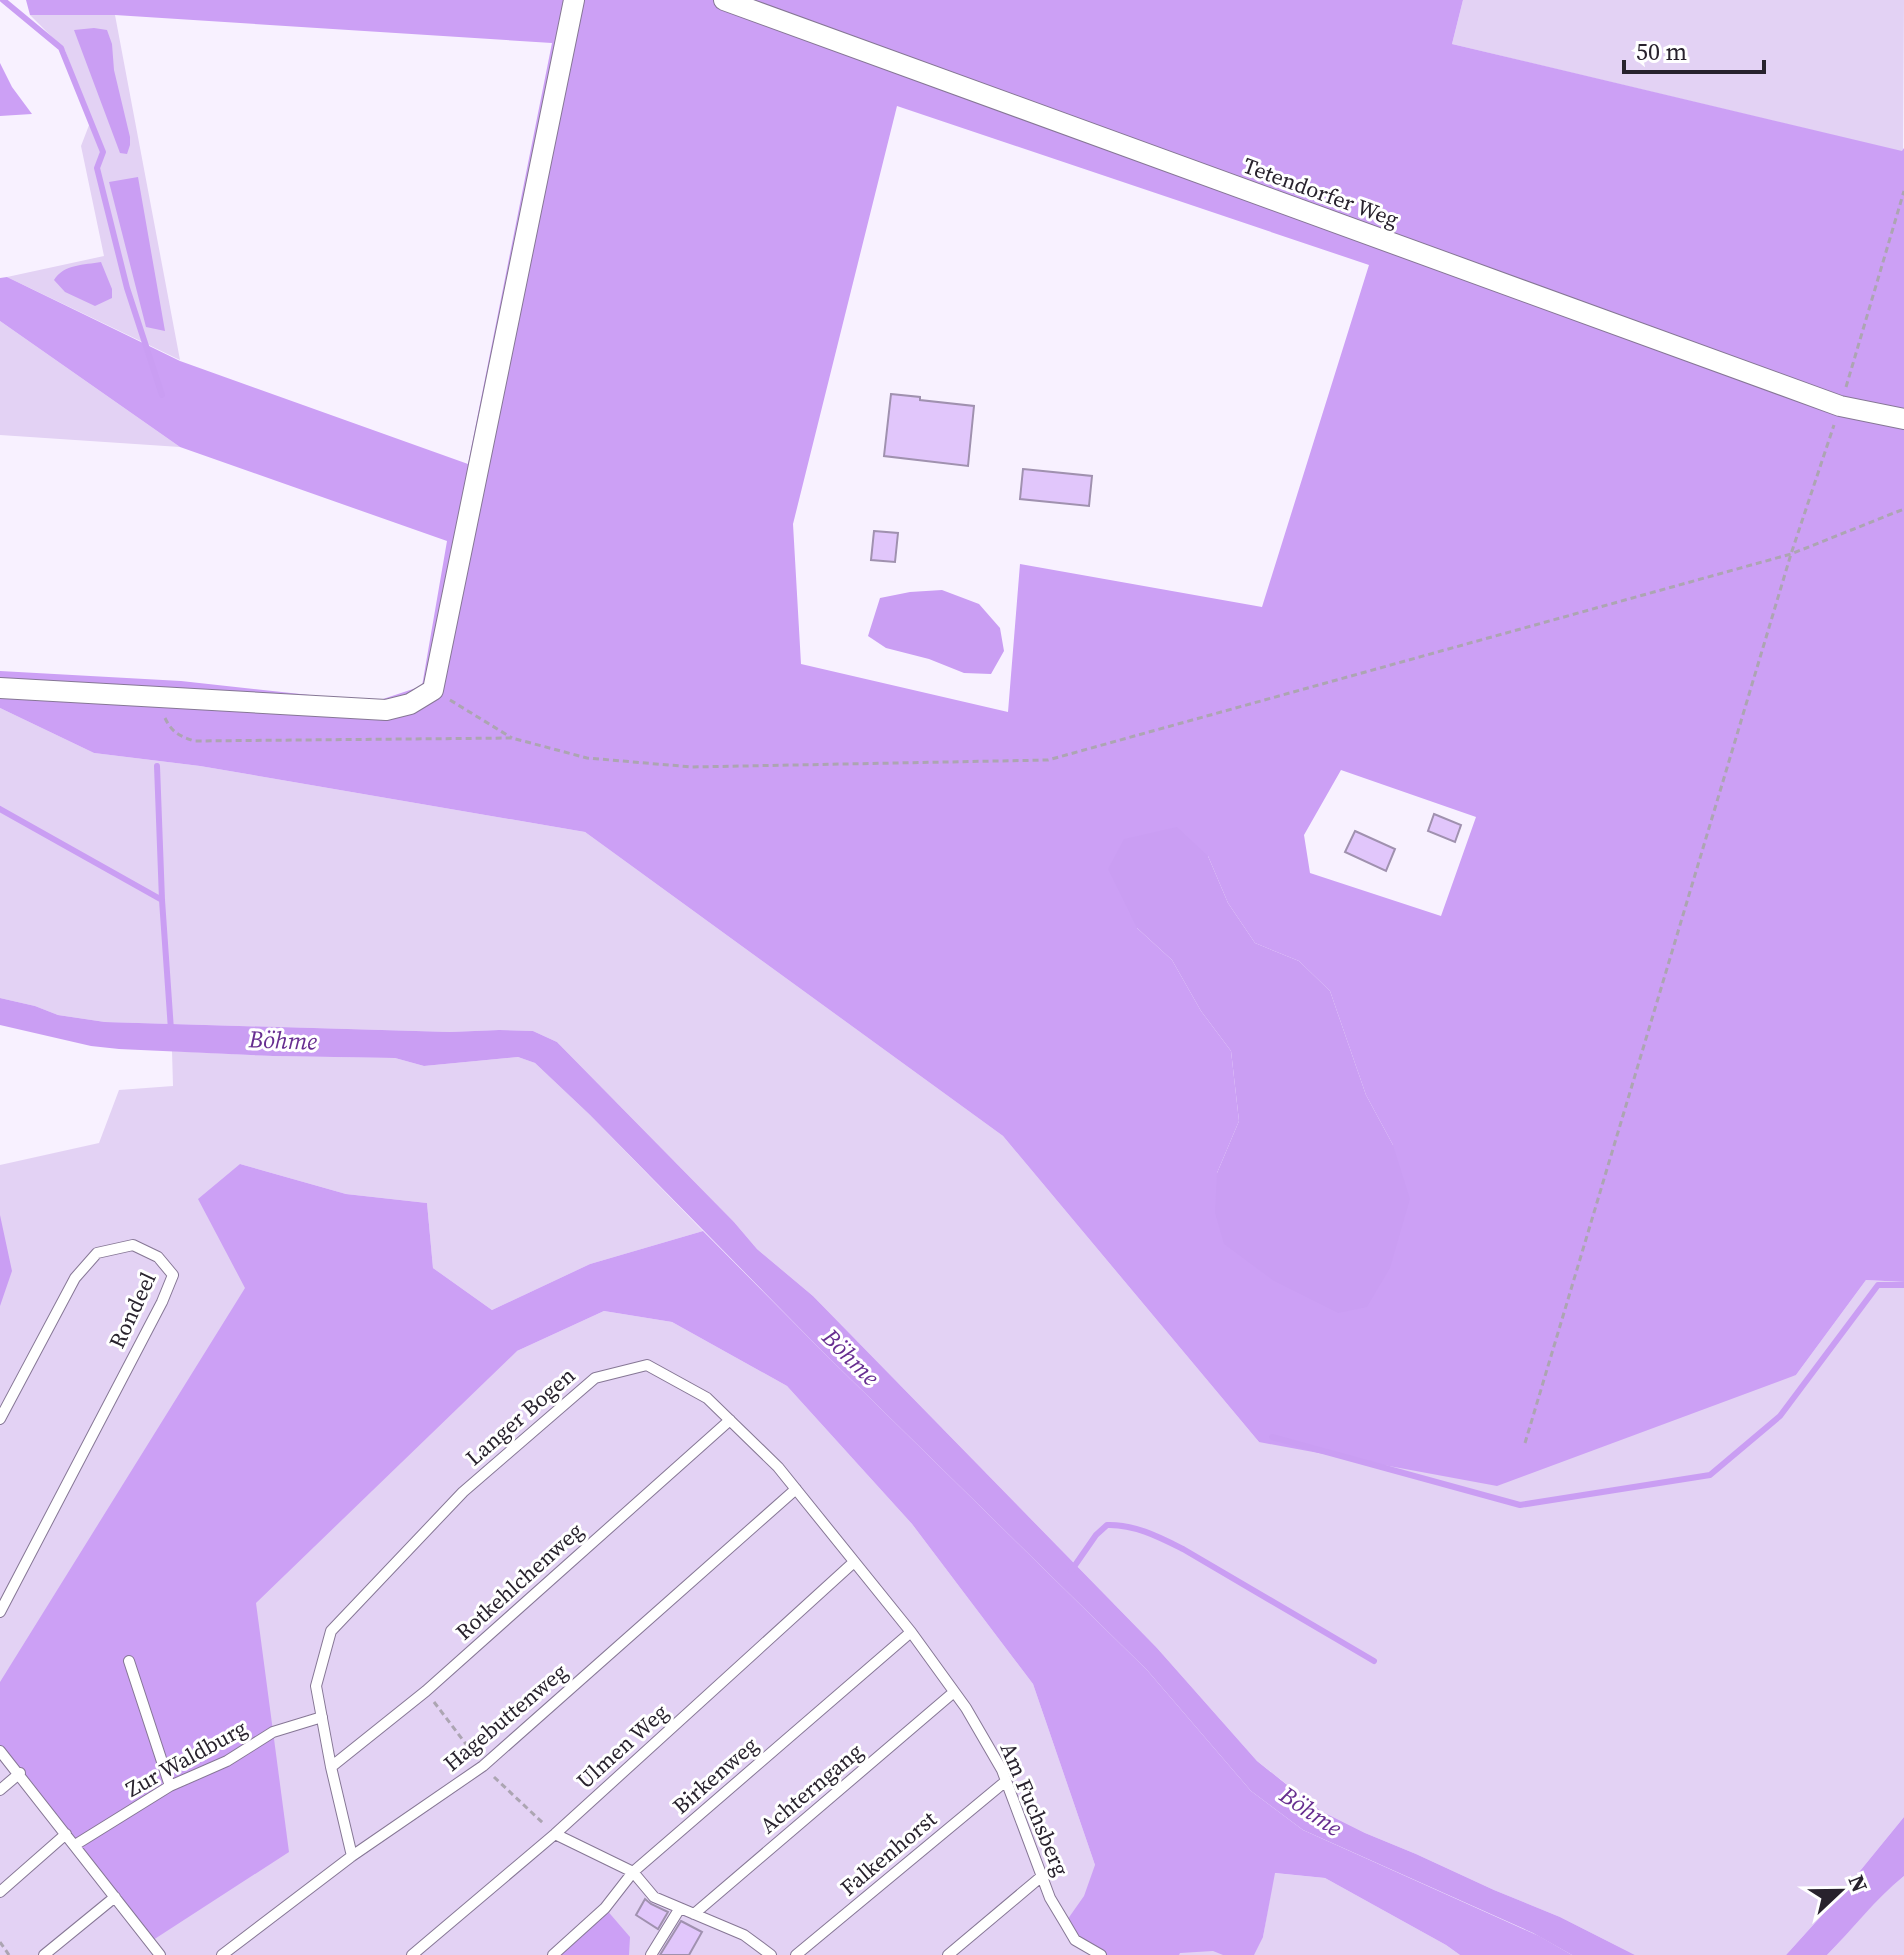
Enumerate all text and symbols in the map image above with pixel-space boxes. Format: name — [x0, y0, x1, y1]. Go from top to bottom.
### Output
scale bar — [1624, 24, 1764, 74]
text: 50 m — [1636, 35, 1687, 68]
street label: Tetendorfer Weg — [1239, 150, 1403, 234]
water label: Böhme — [247, 1022, 318, 1058]
street label: Rondeel — [101, 1267, 163, 1353]
water label: Böhme — [814, 1320, 887, 1393]
street label: Langer Bogen — [459, 1360, 581, 1472]
street label: Rotkehlchenweg — [449, 1516, 589, 1646]
street label: Hagebuttenweg — [437, 1656, 573, 1778]
street label: Ulmen Weg — [570, 1697, 674, 1795]
street label: Zur Waldburg — [120, 1712, 252, 1804]
street label: Birkenweg — [666, 1730, 764, 1820]
street label: Achterngang — [753, 1736, 869, 1840]
street label: Am Fuchsberg — [993, 1738, 1077, 1880]
water label: Böhme — [1273, 1778, 1349, 1844]
street label: Falkenhorst — [834, 1803, 943, 1902]
north arrow — [1800, 1851, 1880, 1931]
text: N — [1842, 1870, 1875, 1897]

